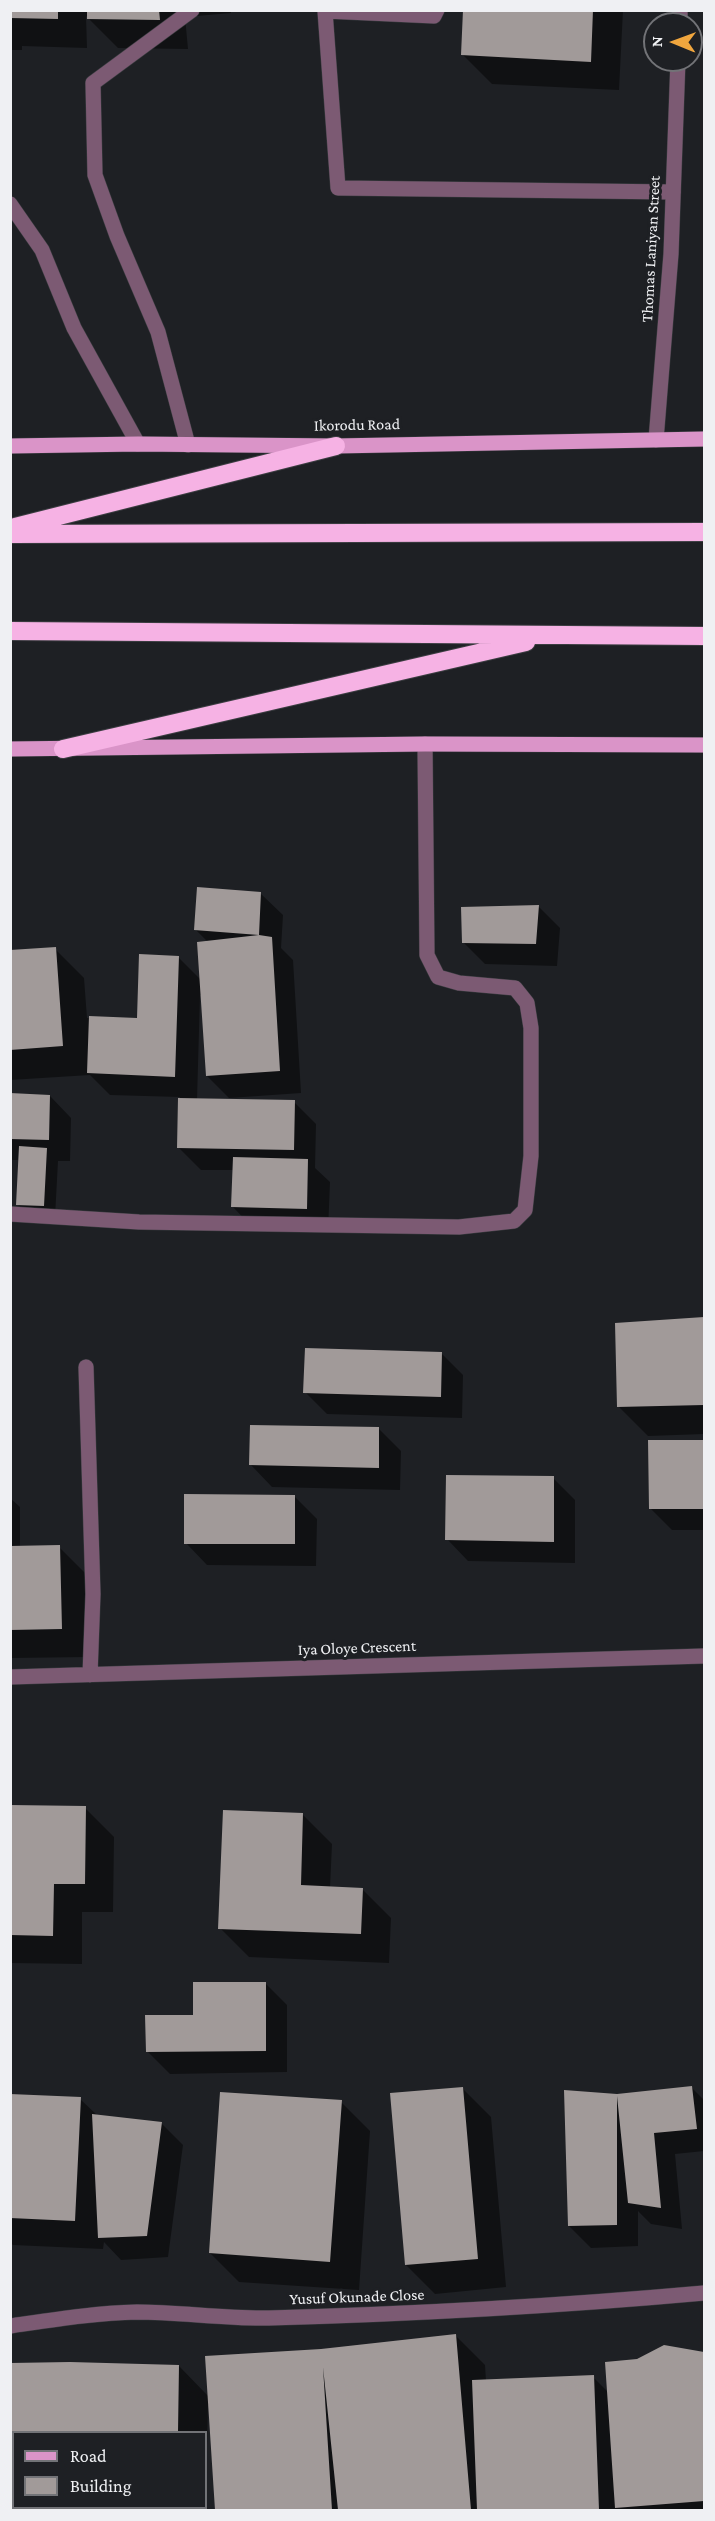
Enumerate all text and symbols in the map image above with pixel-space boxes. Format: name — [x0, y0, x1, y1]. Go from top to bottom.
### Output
north arrow — [643, 12, 703, 72]
text: N — [648, 36, 665, 47]
street label: Thomas Laniyan Street — [638, 175, 664, 323]
street label: Ikorodu Road — [314, 415, 400, 435]
street label: Iya Oloye Crescent — [298, 1636, 416, 1660]
street label: Yusuf Okunade Close — [289, 2285, 425, 2309]
legend — [12, 2431, 207, 2509]
text: Road — [70, 2446, 107, 2466]
text: Building — [70, 2476, 131, 2496]

